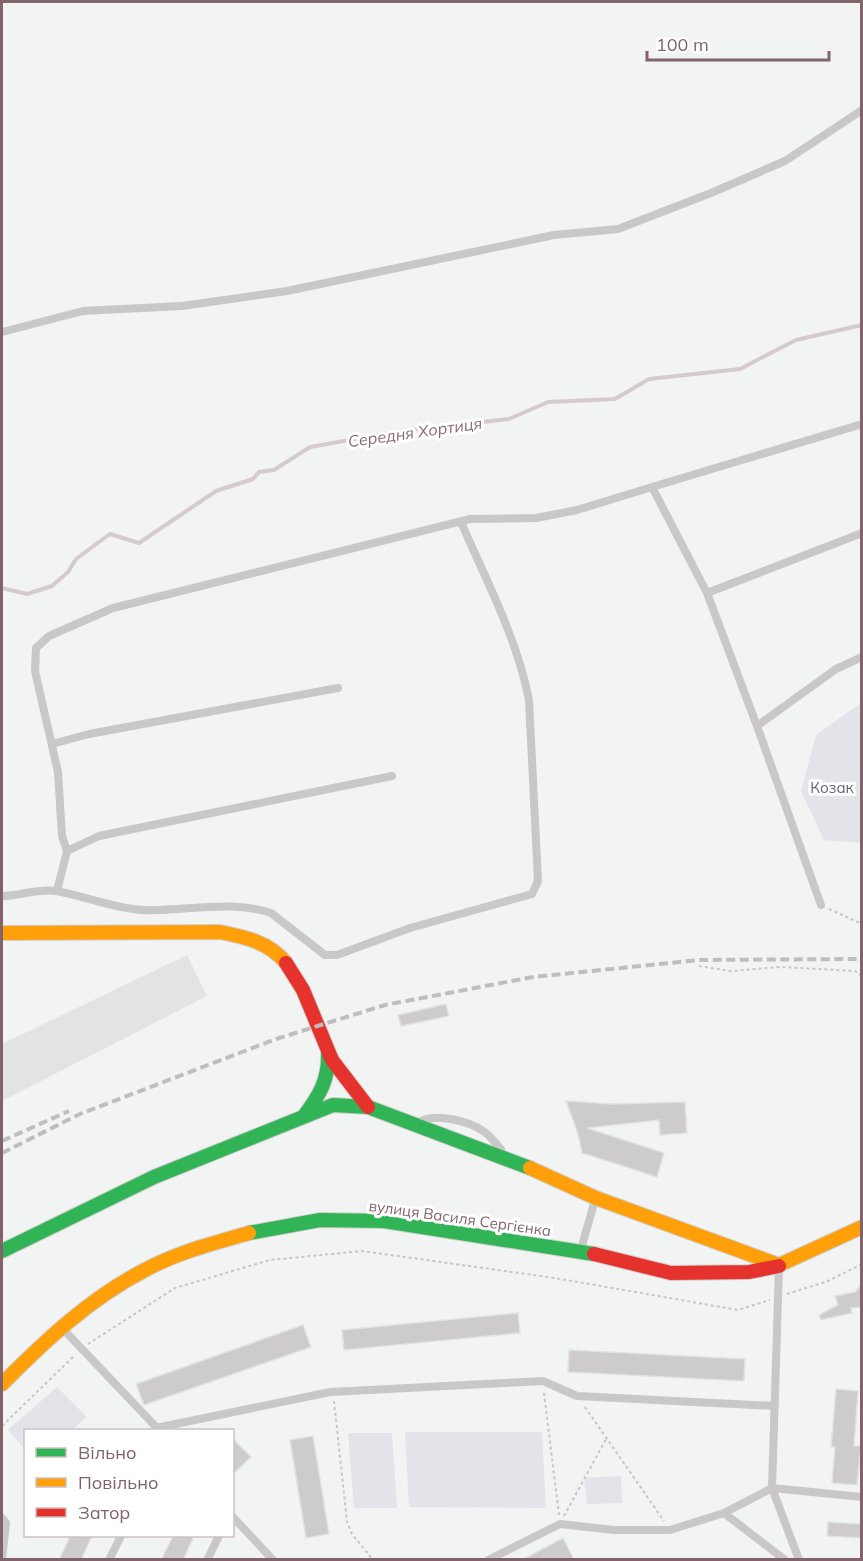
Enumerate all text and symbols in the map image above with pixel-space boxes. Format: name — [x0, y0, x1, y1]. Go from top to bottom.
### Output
scale bar — [647, 24, 828, 62]
text: 100 m — [656, 33, 709, 56]
water label: Середня Хортиця — [347, 413, 484, 451]
park label: Козак — [810, 778, 855, 797]
street label: вулиця Василя Сергієнка — [368, 1196, 552, 1240]
legend — [24, 1429, 234, 1537]
text: Вільно — [78, 1441, 136, 1464]
text: Повільно — [78, 1471, 158, 1494]
text: Затор — [78, 1501, 130, 1524]

